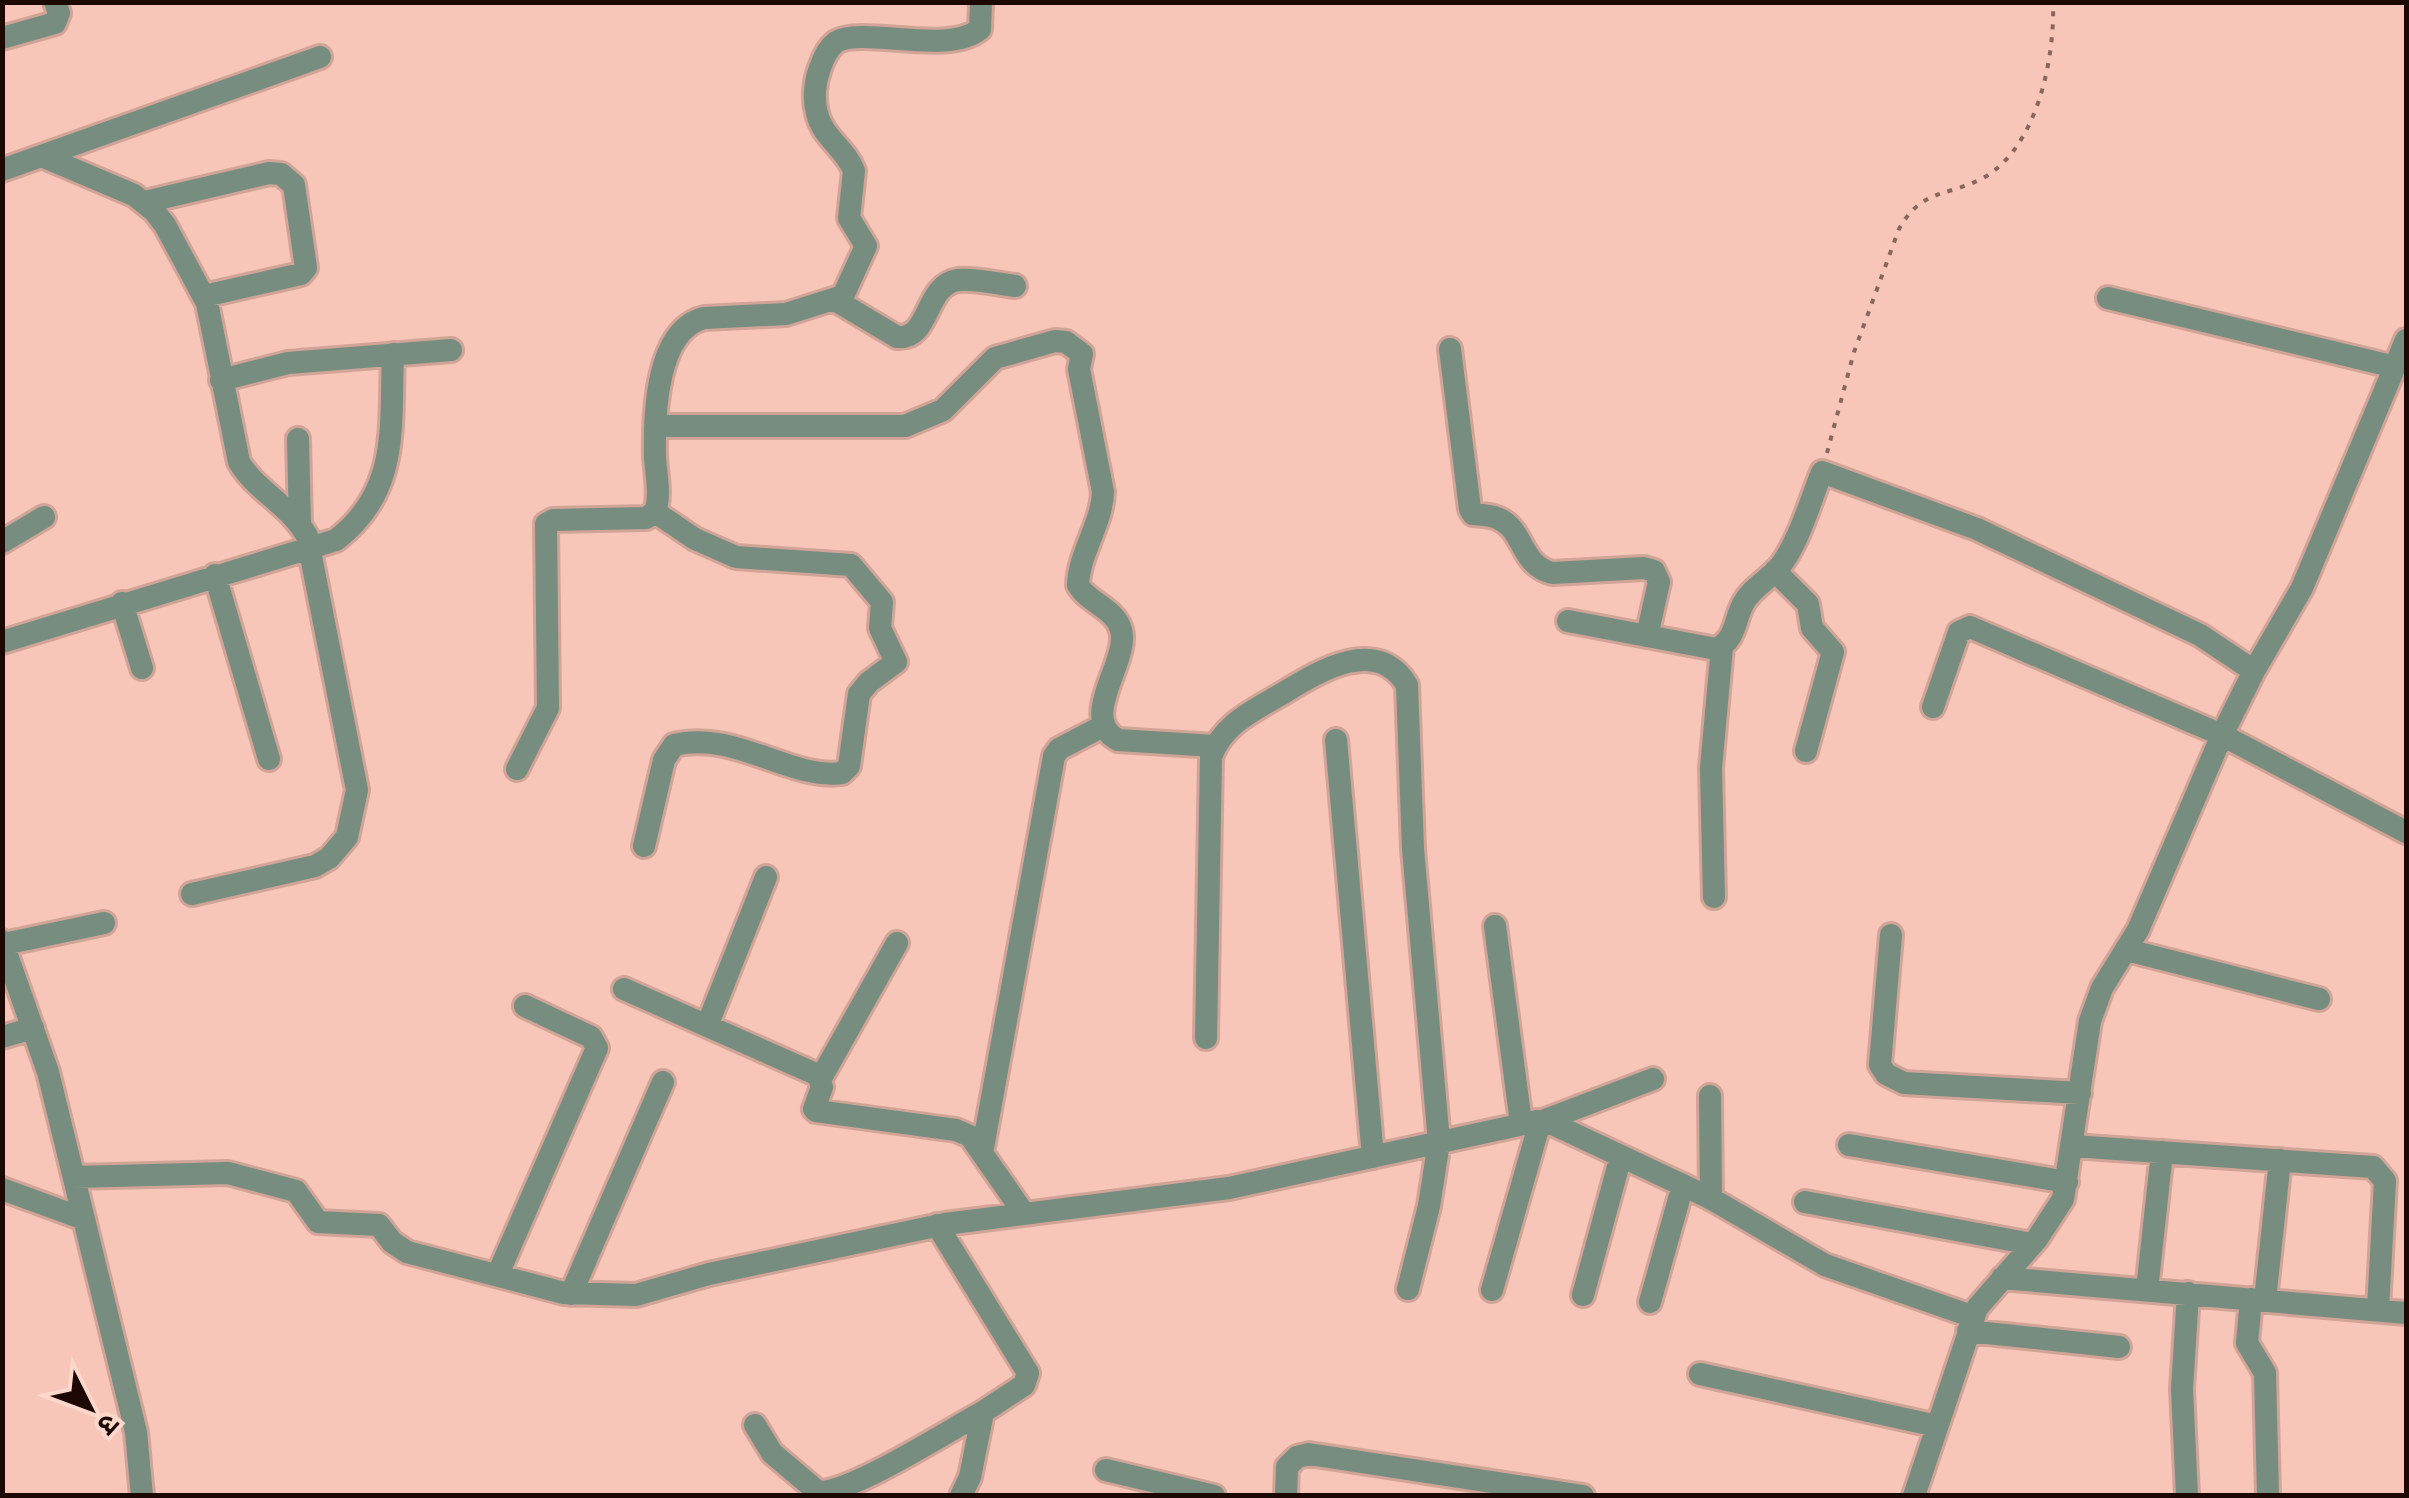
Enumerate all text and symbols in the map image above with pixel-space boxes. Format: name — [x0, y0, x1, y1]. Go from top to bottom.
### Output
north arrow — [40, 1358, 140, 1458]
text: उ — [89, 1407, 129, 1445]

